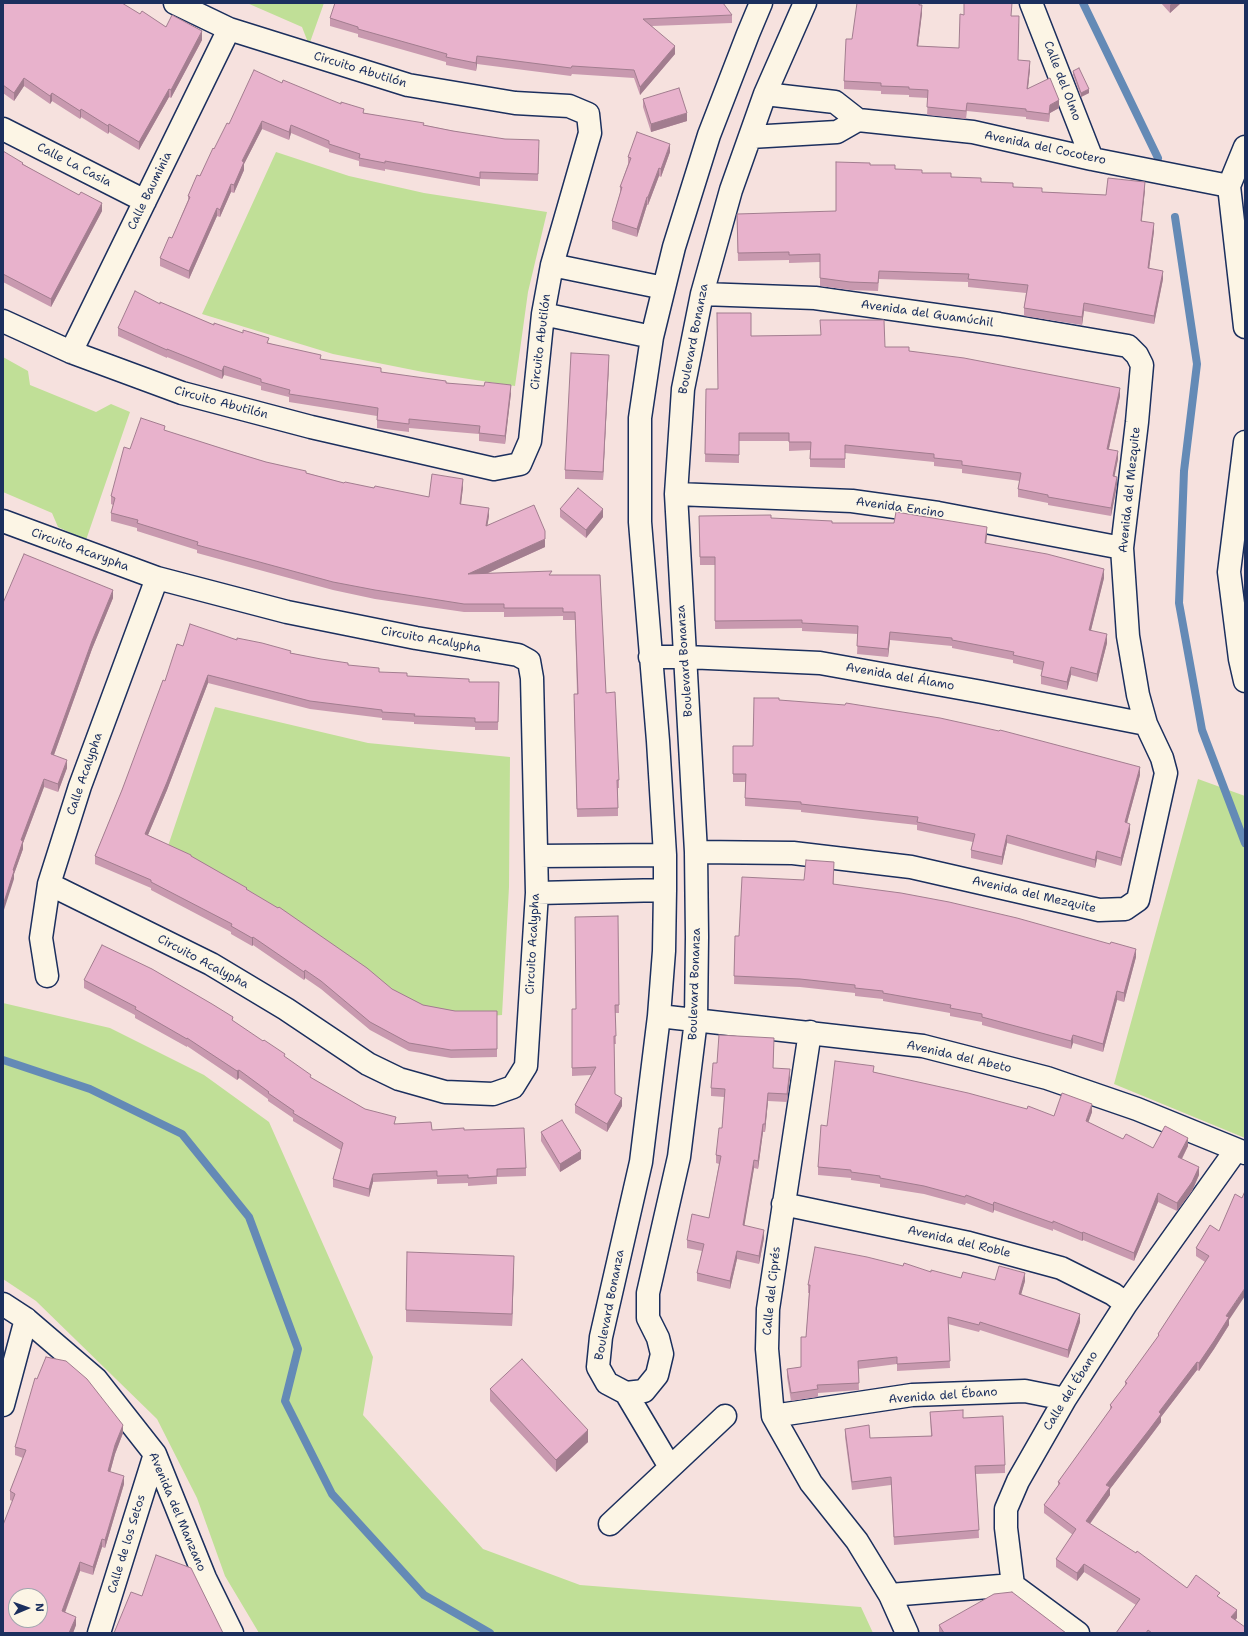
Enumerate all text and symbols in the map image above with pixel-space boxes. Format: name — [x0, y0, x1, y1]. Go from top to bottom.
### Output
street label: Calle del Olmo — [1040, 39, 1084, 123]
street label: Circuito Abutilón — [312, 49, 408, 91]
street label: Avenida del Cocotero — [983, 128, 1107, 168]
street label: Calle La Casia — [34, 140, 114, 190]
street label: Calle Bauminia — [125, 150, 175, 232]
street label: Boulevard Bonanza — [676, 282, 712, 396]
street label: Circuito Abutilón — [528, 293, 554, 391]
street label: Avenida del Guamúchil — [860, 298, 994, 330]
street label: Circuito Abutilón — [173, 384, 269, 422]
street label: Avenida del Mezquite — [1116, 426, 1144, 554]
street label: Avenida Encino — [855, 495, 945, 521]
street label: Circuito Acarypha — [29, 526, 131, 574]
street label: Boulevard Bonanza — [674, 604, 696, 718]
street label: Circuito Acalypha — [380, 624, 482, 656]
street label: Avenida del Álamo — [844, 660, 956, 694]
street label: Calle Acalypha — [64, 731, 106, 817]
street label: Avenida del Mezquite — [971, 874, 1097, 916]
street label: Circuito Acalypha — [523, 893, 543, 995]
street label: Boulevard Bonanza — [686, 928, 704, 1040]
street label: Circuito Acalypha — [155, 932, 251, 992]
street label: Avenida del Abeto — [905, 1038, 1013, 1076]
street label: Avenida del Roble — [906, 1223, 1012, 1261]
street label: Calle del Ciprés — [760, 1246, 784, 1336]
street label: Boulevard Bonanza — [592, 1248, 628, 1362]
street label: Calle del Ébano — [1041, 1349, 1101, 1433]
street label: Avenida del Ébano — [888, 1385, 998, 1407]
street label: Avenida del Manzano — [145, 1450, 209, 1574]
street label: Calle de los Setos — [105, 1493, 149, 1595]
north arrow — [8, 1588, 48, 1628]
text: N — [32, 1603, 47, 1612]

